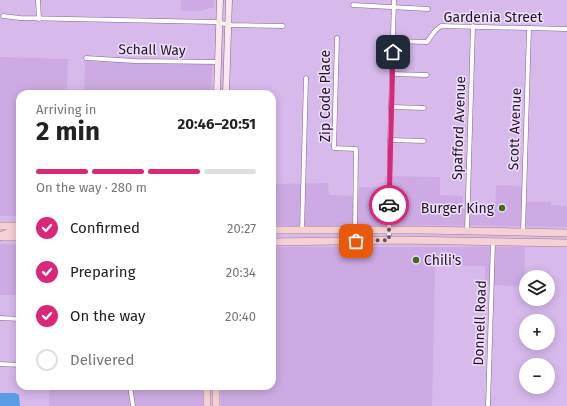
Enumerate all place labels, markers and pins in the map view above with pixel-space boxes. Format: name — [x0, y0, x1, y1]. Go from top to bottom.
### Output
pin — [376, 35, 410, 69]
place label: Burger King — [421, 200, 495, 217]
marker: Burger King — [497, 203, 507, 213]
pin — [339, 224, 373, 258]
place label: Chili's — [424, 252, 462, 269]
marker: Chili's — [411, 255, 421, 265]

